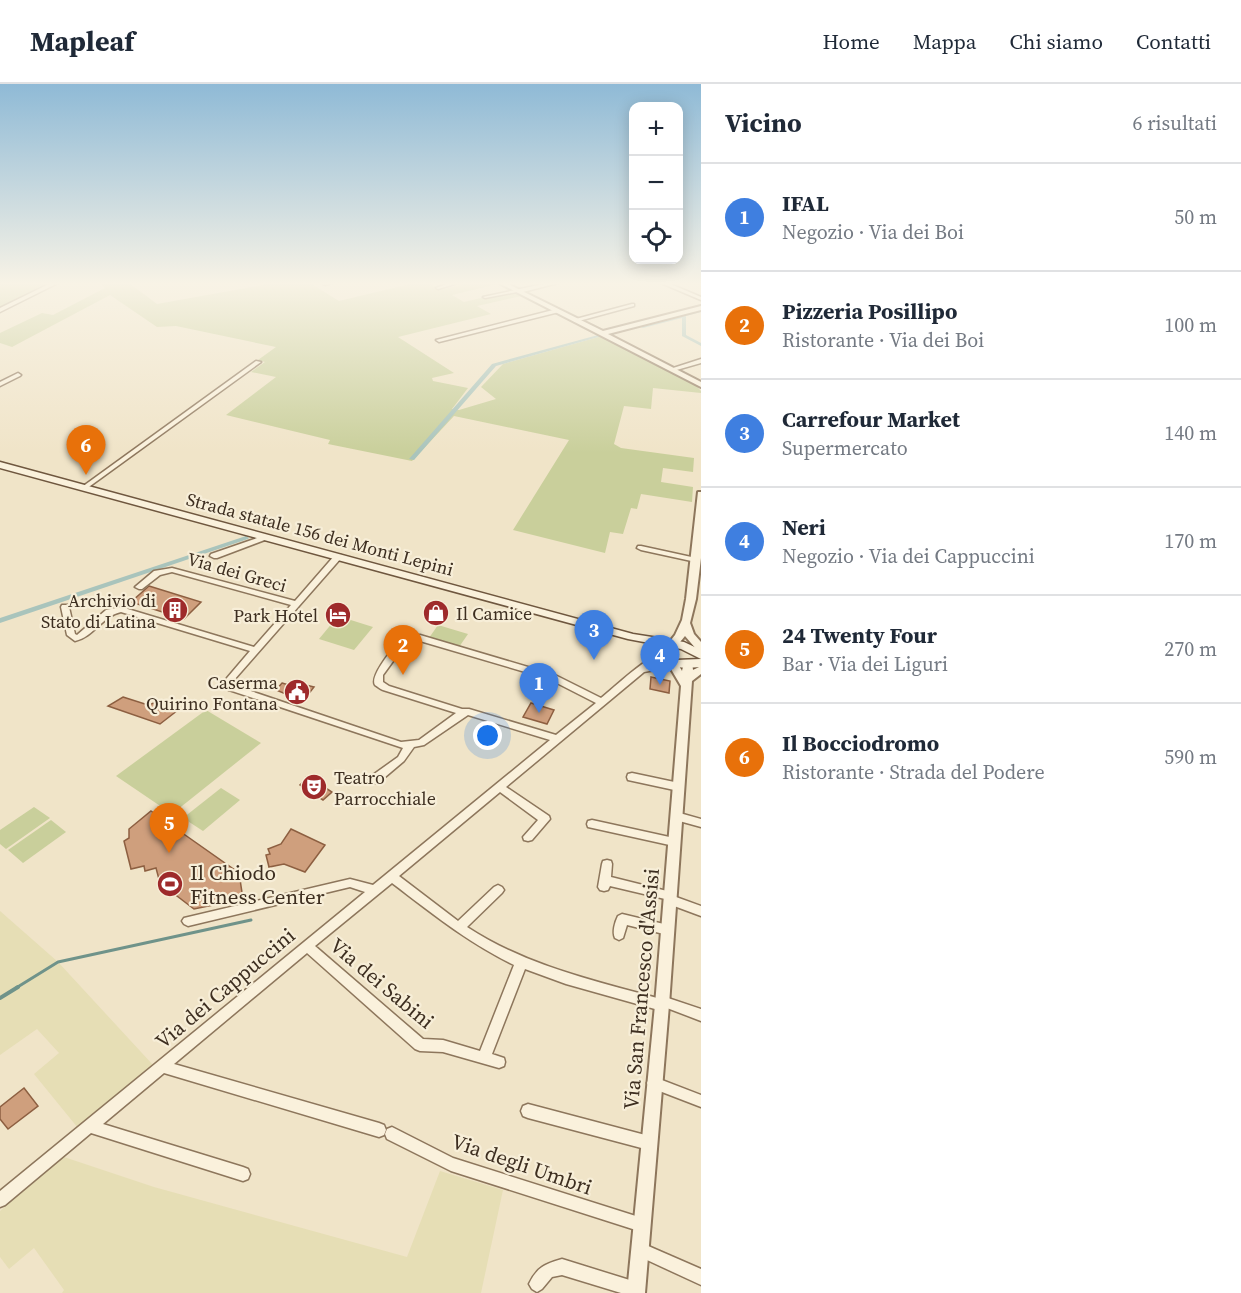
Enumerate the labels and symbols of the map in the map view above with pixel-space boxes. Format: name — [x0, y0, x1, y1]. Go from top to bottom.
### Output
pin: 6 — [66, 426, 106, 475]
street label: Strada statale 156 dei Monti Lepini — [184, 486, 456, 582]
street label: Via dei Greci — [184, 546, 290, 598]
place label: Archivio di Stato di Latina — [41, 588, 157, 634]
building icon: Archivio di Stato di Latina — [160, 595, 190, 625]
shop icon: Il Camice — [421, 598, 451, 628]
hotel icon: Park Hotel — [323, 600, 353, 630]
place label: Il Camice — [456, 601, 532, 626]
place label: Park Hotel — [233, 603, 318, 628]
pin: 3 — [574, 610, 614, 660]
pin: 2 — [384, 626, 422, 675]
pin: 4 — [640, 636, 680, 685]
pin: 1 — [520, 664, 558, 713]
place label: Caserma Quirino Fontana — [146, 670, 279, 716]
public building icon: Caserma Quirino Fontana — [282, 677, 312, 707]
your location — [473, 721, 502, 750]
place label: Teatro Parrocchiale — [334, 765, 436, 811]
theatre icon: Teatro Parrocchiale — [299, 772, 329, 802]
pin: 5 — [150, 804, 188, 853]
place label: Il Chiodo Fitness Center — [190, 858, 325, 911]
street label: Via San Francesco d'Assisi — [616, 867, 666, 1111]
sports icon: Il Chiodo Fitness Center — [155, 869, 185, 899]
street label: Via dei Cappuccini — [149, 921, 301, 1055]
street label: Via dei Sabini — [324, 931, 440, 1035]
street label: Via degli Umbri — [448, 1126, 596, 1202]

